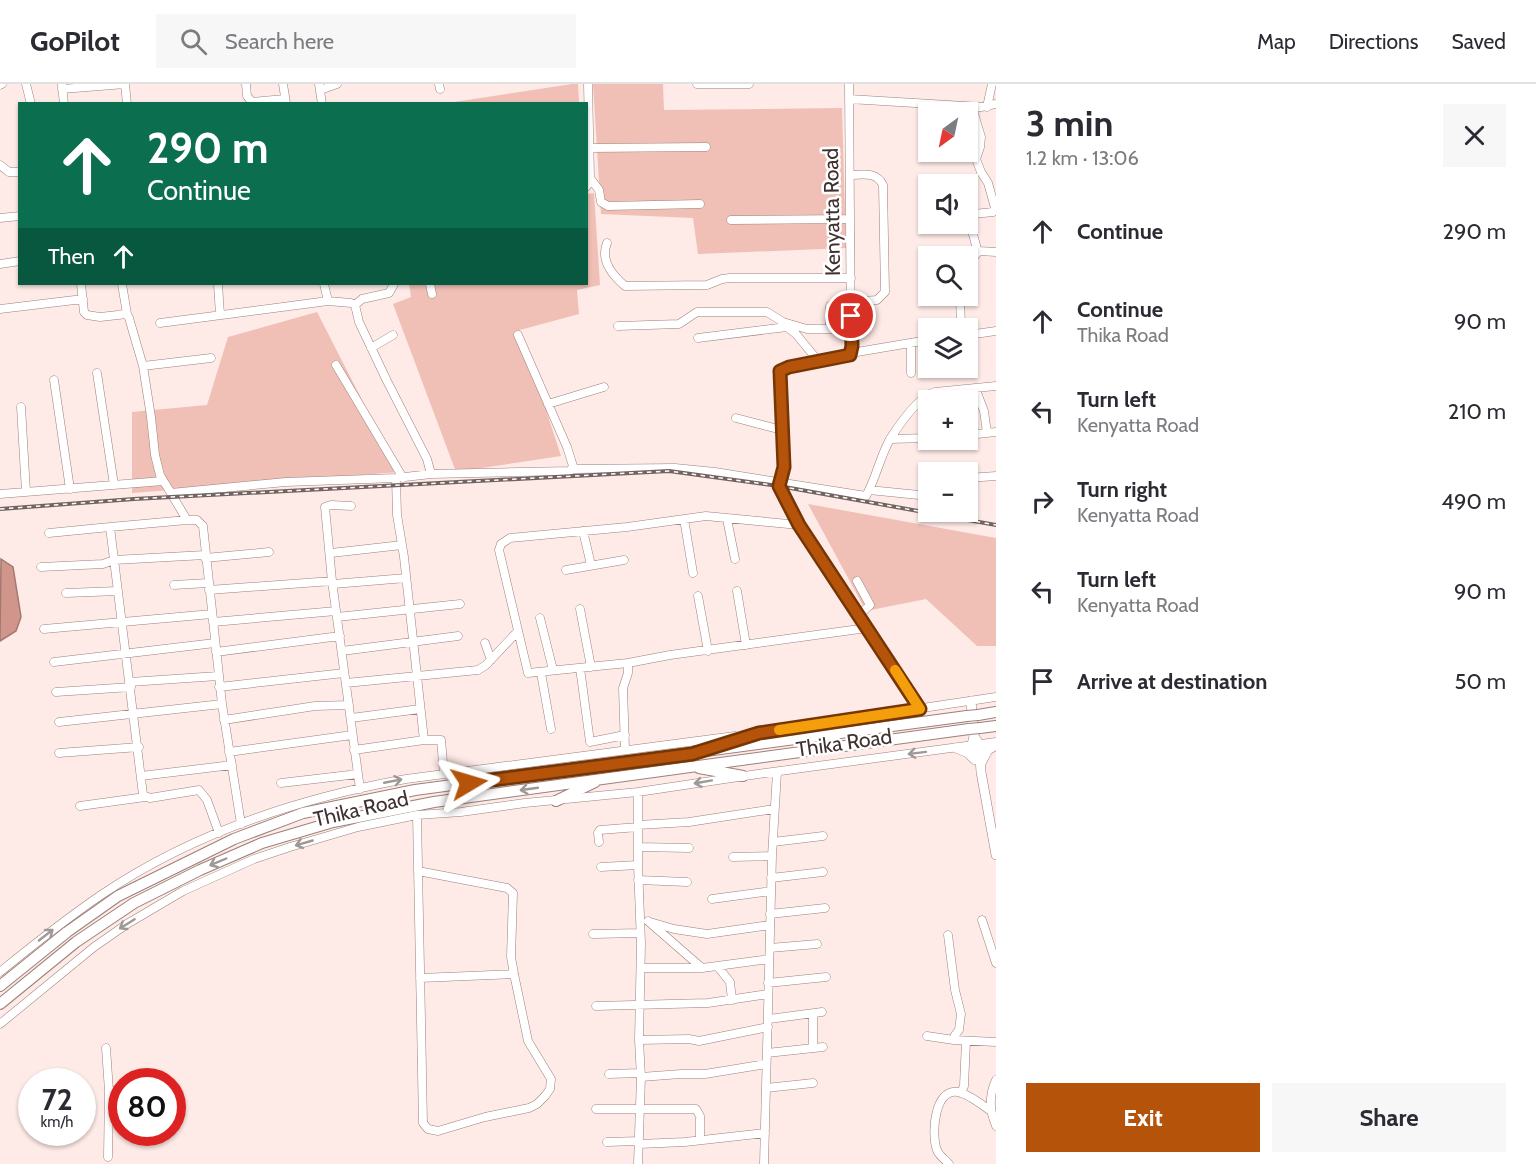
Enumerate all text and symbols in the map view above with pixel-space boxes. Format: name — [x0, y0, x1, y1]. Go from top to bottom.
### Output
search box — [156, 14, 576, 68]
text: GoPilot — [30, 24, 120, 58]
icon: search — [177, 25, 210, 58]
text: Search here — [225, 28, 334, 55]
text: Map — [1257, 29, 1296, 54]
text: Directions — [1329, 29, 1418, 54]
text: Saved — [1451, 29, 1506, 54]
text: 3 min — [1026, 101, 1113, 145]
north arrow — [918, 102, 978, 162]
map controls — [918, 102, 978, 522]
button: close — [1443, 104, 1506, 167]
text: 290 m — [147, 122, 268, 174]
icon: ahead — [48, 126, 126, 204]
text: 1.2 km · 13:06 — [1026, 146, 1139, 170]
street label: Kenyatta Road — [818, 148, 845, 276]
text: Continue — [147, 174, 251, 207]
button: sound — [918, 174, 978, 234]
icon: ahead — [1026, 215, 1059, 248]
text: Continue — [1077, 218, 1163, 245]
text: 290 m — [1442, 218, 1506, 245]
icon: ahead — [107, 240, 140, 273]
text: Then — [48, 243, 95, 270]
button: search — [918, 246, 978, 306]
pin — [825, 290, 876, 341]
text: Continue — [1077, 296, 1163, 323]
icon: arrive — [834, 299, 867, 332]
icon: ahead — [1026, 305, 1059, 338]
text: 90 m — [1454, 308, 1506, 335]
button: layers — [918, 318, 978, 378]
text: Thika Road — [1077, 323, 1169, 347]
text: Turn left — [1077, 386, 1156, 413]
button: + — [918, 390, 978, 450]
icon: left — [1026, 395, 1059, 428]
text: 210 m — [1448, 398, 1506, 425]
text: Kenyatta Road — [1077, 413, 1199, 437]
button: − — [918, 462, 978, 522]
text: Turn right — [1077, 476, 1167, 503]
icon: right — [1026, 485, 1059, 518]
text: 490 m — [1441, 488, 1506, 515]
text: Kenyatta Road — [1077, 503, 1199, 527]
text: Turn left — [1077, 566, 1156, 593]
icon: left — [1026, 575, 1059, 608]
text: 90 m — [1454, 578, 1506, 605]
text: Kenyatta Road — [1077, 593, 1199, 617]
icon: arrive — [1026, 665, 1059, 698]
text: Arrive at destination — [1077, 668, 1267, 695]
text: 50 m — [1454, 668, 1506, 695]
street label: Thika Road — [794, 723, 893, 762]
one-way arrow — [908, 748, 928, 759]
position arrow — [437, 751, 501, 815]
one-way arrow — [383, 775, 402, 786]
one-way arrow — [694, 777, 714, 788]
one-way arrow — [520, 784, 540, 795]
street label: Thika Road — [311, 785, 411, 832]
one-way arrow — [295, 838, 314, 849]
one-way arrow — [209, 857, 228, 868]
one-way arrow — [119, 918, 136, 931]
one-way arrow — [37, 929, 53, 942]
speed limit sign: 80 — [108, 1068, 186, 1146]
text: 72 — [41, 1081, 73, 1118]
button: Exit — [1026, 1083, 1260, 1152]
button: Share — [1272, 1083, 1506, 1152]
text: km/h — [41, 1113, 73, 1131]

